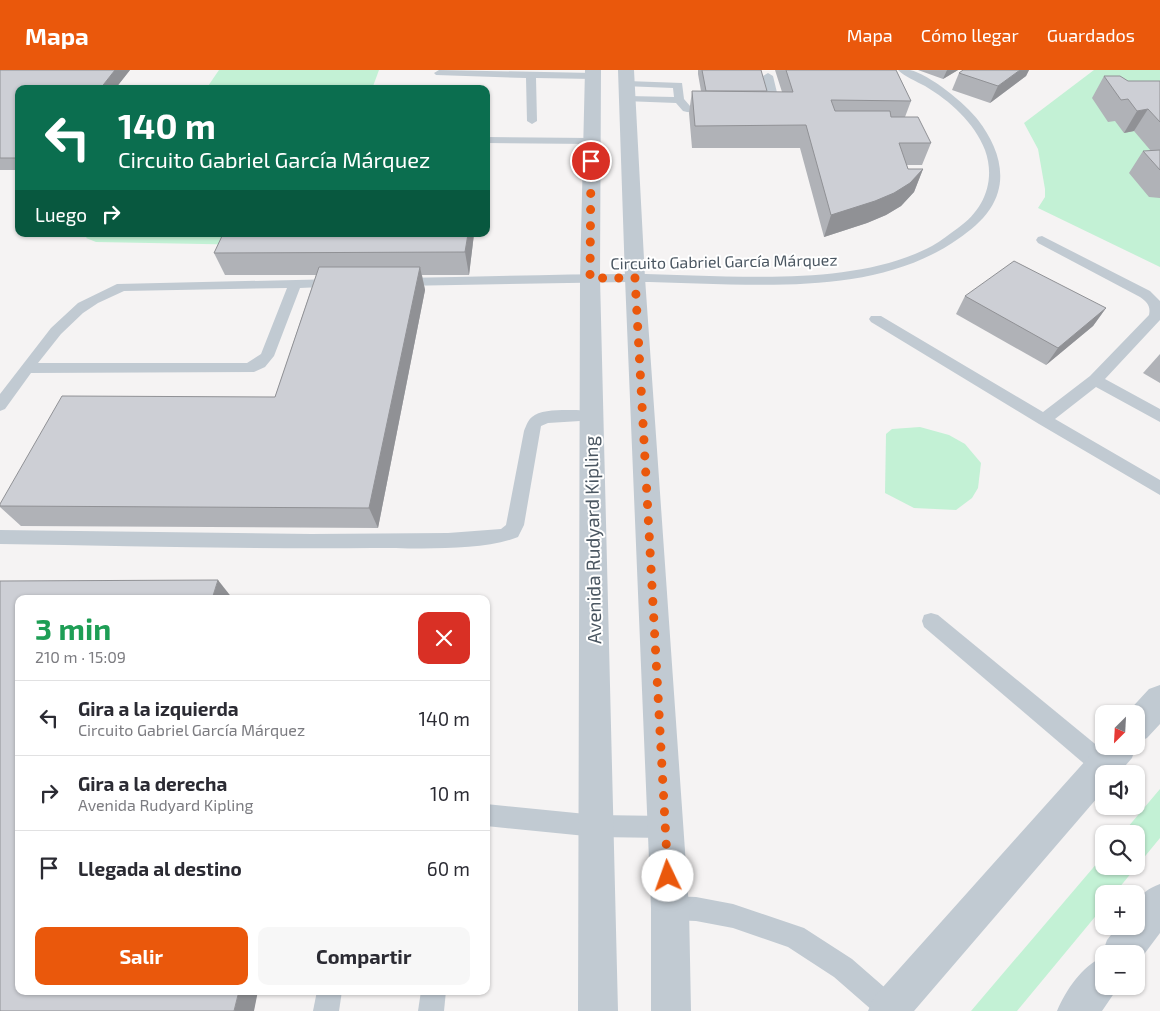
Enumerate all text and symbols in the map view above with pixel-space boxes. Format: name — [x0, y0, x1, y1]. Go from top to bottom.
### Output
text: Mapa — [25, 21, 89, 50]
text: Mapa — [847, 24, 893, 46]
text: Cómo llegar — [921, 24, 1019, 46]
text: Guardados — [1047, 24, 1135, 46]
text: 140 m — [118, 104, 216, 146]
icon: left — [35, 105, 100, 170]
pin — [570, 140, 612, 182]
text: Circuito Gabriel García Márquez — [118, 146, 430, 172]
icon: arrive — [577, 147, 605, 175]
icon: right — [97, 200, 125, 228]
text: Luego — [35, 203, 87, 226]
street label: Circuito Gabriel García Márquez — [610, 250, 838, 272]
street label: Avenida Rudyard Kipling — [579, 435, 605, 644]
text: 3 min — [35, 610, 111, 646]
button: close — [418, 612, 470, 664]
text: 210 m · 15:09 — [35, 647, 126, 666]
text: Gira a la izquierda — [78, 697, 239, 720]
icon: left — [35, 704, 63, 732]
north arrow — [1095, 705, 1145, 755]
map controls — [1095, 705, 1145, 995]
text: 140 m — [418, 707, 470, 730]
text: Circuito Gabriel García Márquez — [78, 720, 305, 739]
button: sound — [1095, 765, 1145, 815]
text: Gira a la derecha — [78, 772, 227, 795]
icon: right — [35, 779, 63, 807]
text: 10 m — [430, 782, 470, 805]
text: Avenida Rudyard Kipling — [78, 795, 253, 814]
button: search — [1095, 825, 1145, 875]
position arrow — [641, 849, 693, 901]
icon: arrive — [35, 854, 63, 882]
text: Llegada al destino — [78, 857, 242, 880]
text: 60 m — [427, 857, 470, 880]
button: + — [1095, 885, 1145, 935]
button: Salir — [35, 927, 248, 985]
button: Compartir — [258, 927, 470, 985]
button: − — [1095, 945, 1145, 995]

